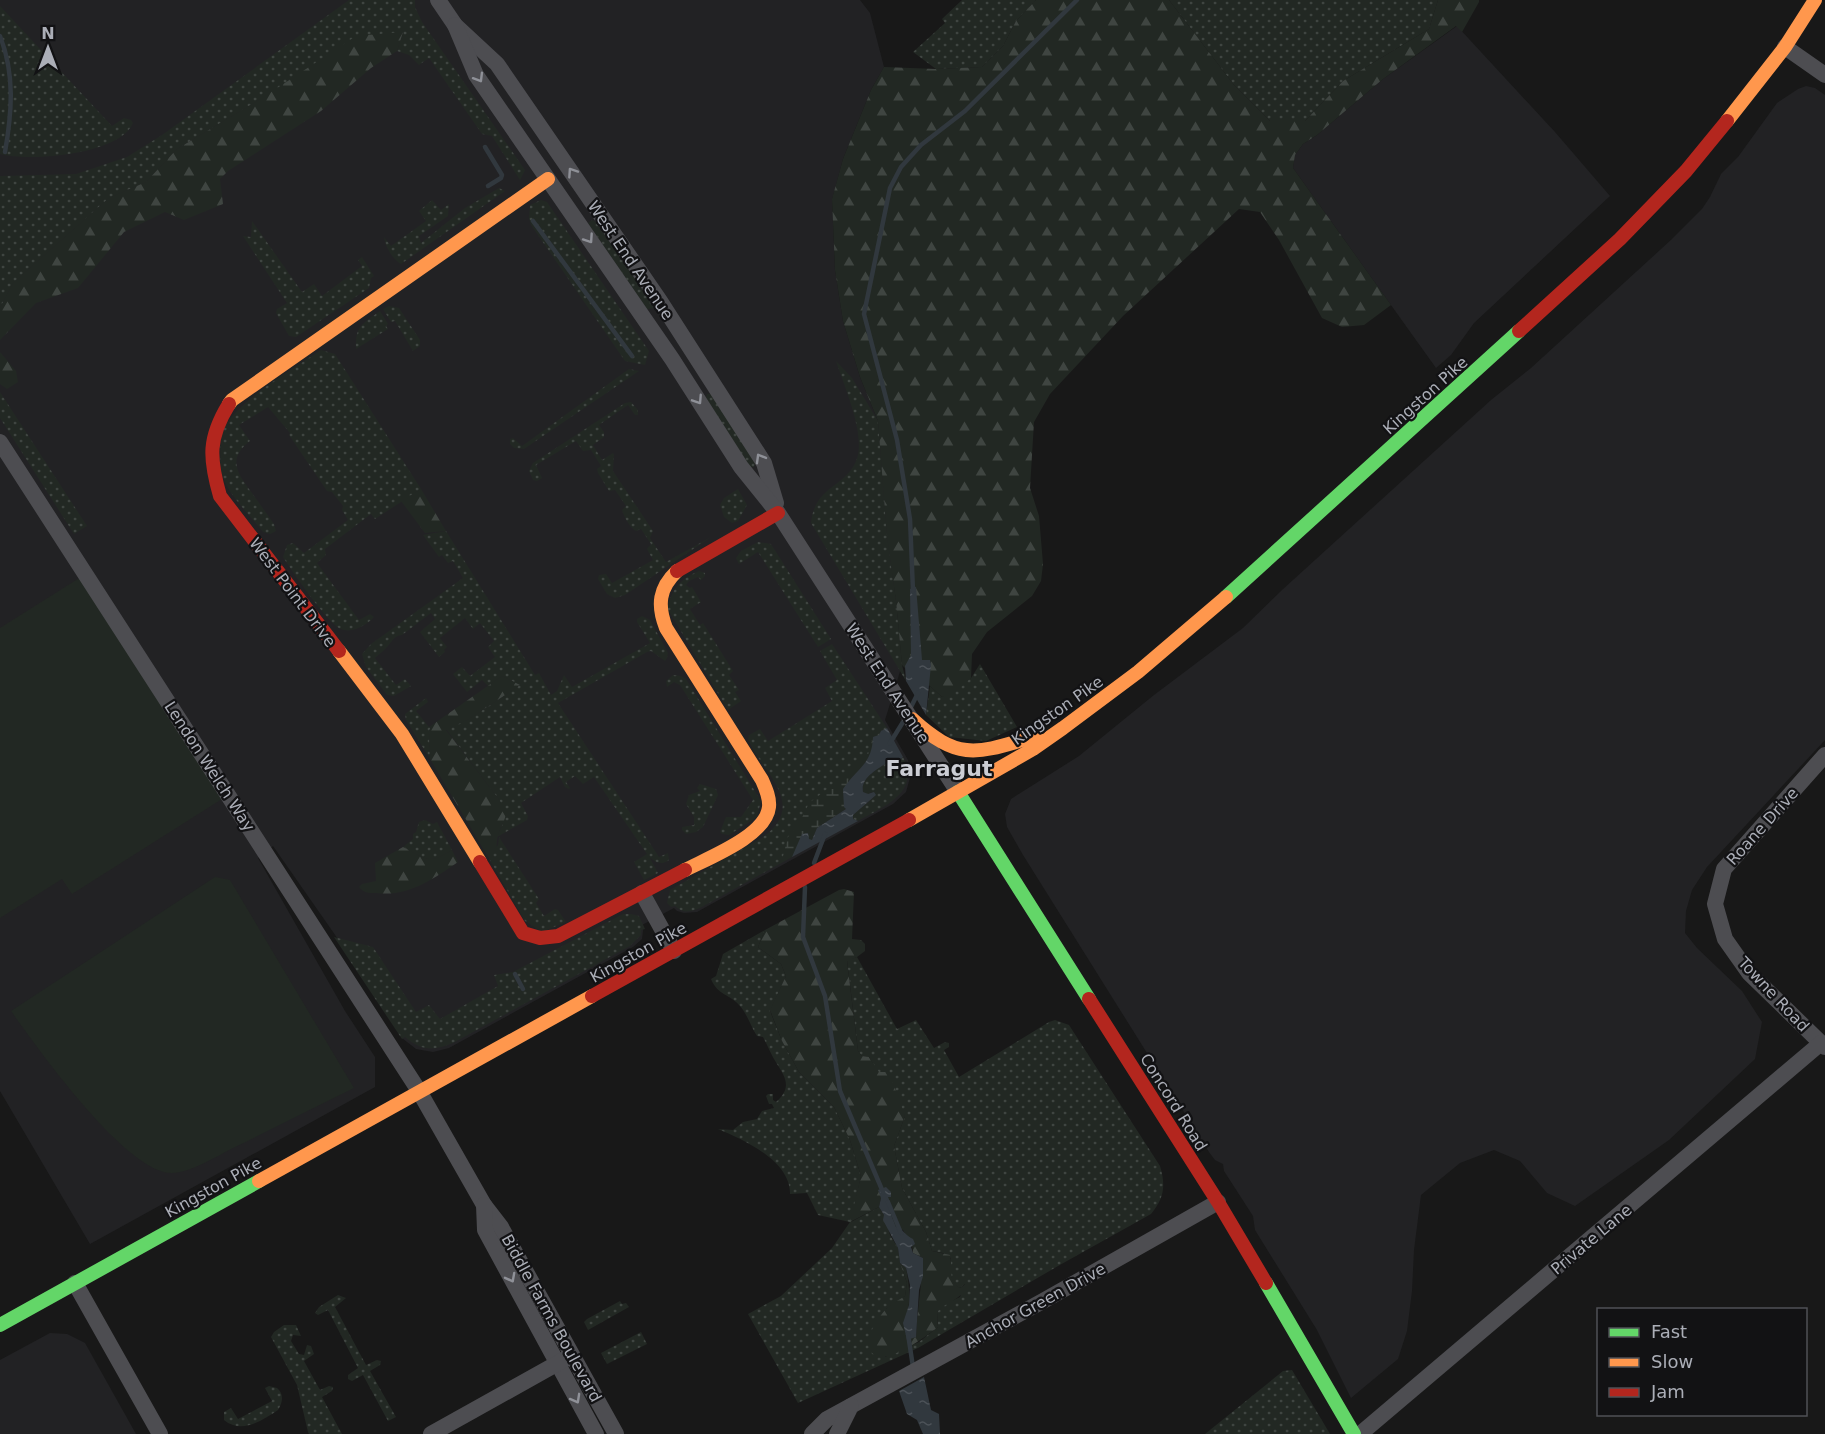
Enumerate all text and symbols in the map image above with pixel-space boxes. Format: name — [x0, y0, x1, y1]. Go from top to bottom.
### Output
north arrow — [18, 18, 78, 78]
text: N — [41, 24, 55, 43]
one-way arrow — [472, 72, 483, 82]
one-way arrow — [568, 168, 579, 179]
street label: West End Avenue — [584, 197, 677, 323]
one-way arrow — [582, 232, 593, 243]
street label: Kingston Pike — [1379, 352, 1472, 438]
one-way arrow — [691, 394, 702, 405]
one-way arrow — [755, 454, 767, 464]
street label: West Point Drive — [245, 534, 340, 651]
street label: West End Avenue — [842, 620, 933, 747]
street label: Kingston Pike — [1008, 672, 1107, 749]
street label: Lendon Welch Way — [160, 698, 259, 835]
district label: Farragut — [885, 756, 993, 781]
street label: Roane Drive — [1723, 784, 1802, 869]
street label: Kingston Pike — [587, 918, 690, 987]
street label: Towne Road — [1734, 952, 1813, 1036]
street label: Concord Road — [1136, 1050, 1211, 1155]
street label: Kingston Pike — [162, 1153, 265, 1222]
street label: Private Lane — [1547, 1200, 1636, 1279]
street label: Biddle Farms Boulevard — [497, 1231, 606, 1405]
street label: Anchor Green Drive — [962, 1259, 1109, 1352]
one-way arrow — [504, 1272, 515, 1283]
legend — [1597, 1308, 1807, 1416]
text: Fast — [1651, 1321, 1687, 1342]
text: Slow — [1651, 1351, 1693, 1372]
text: Jam — [1650, 1381, 1685, 1402]
one-way arrow — [569, 1393, 580, 1403]

